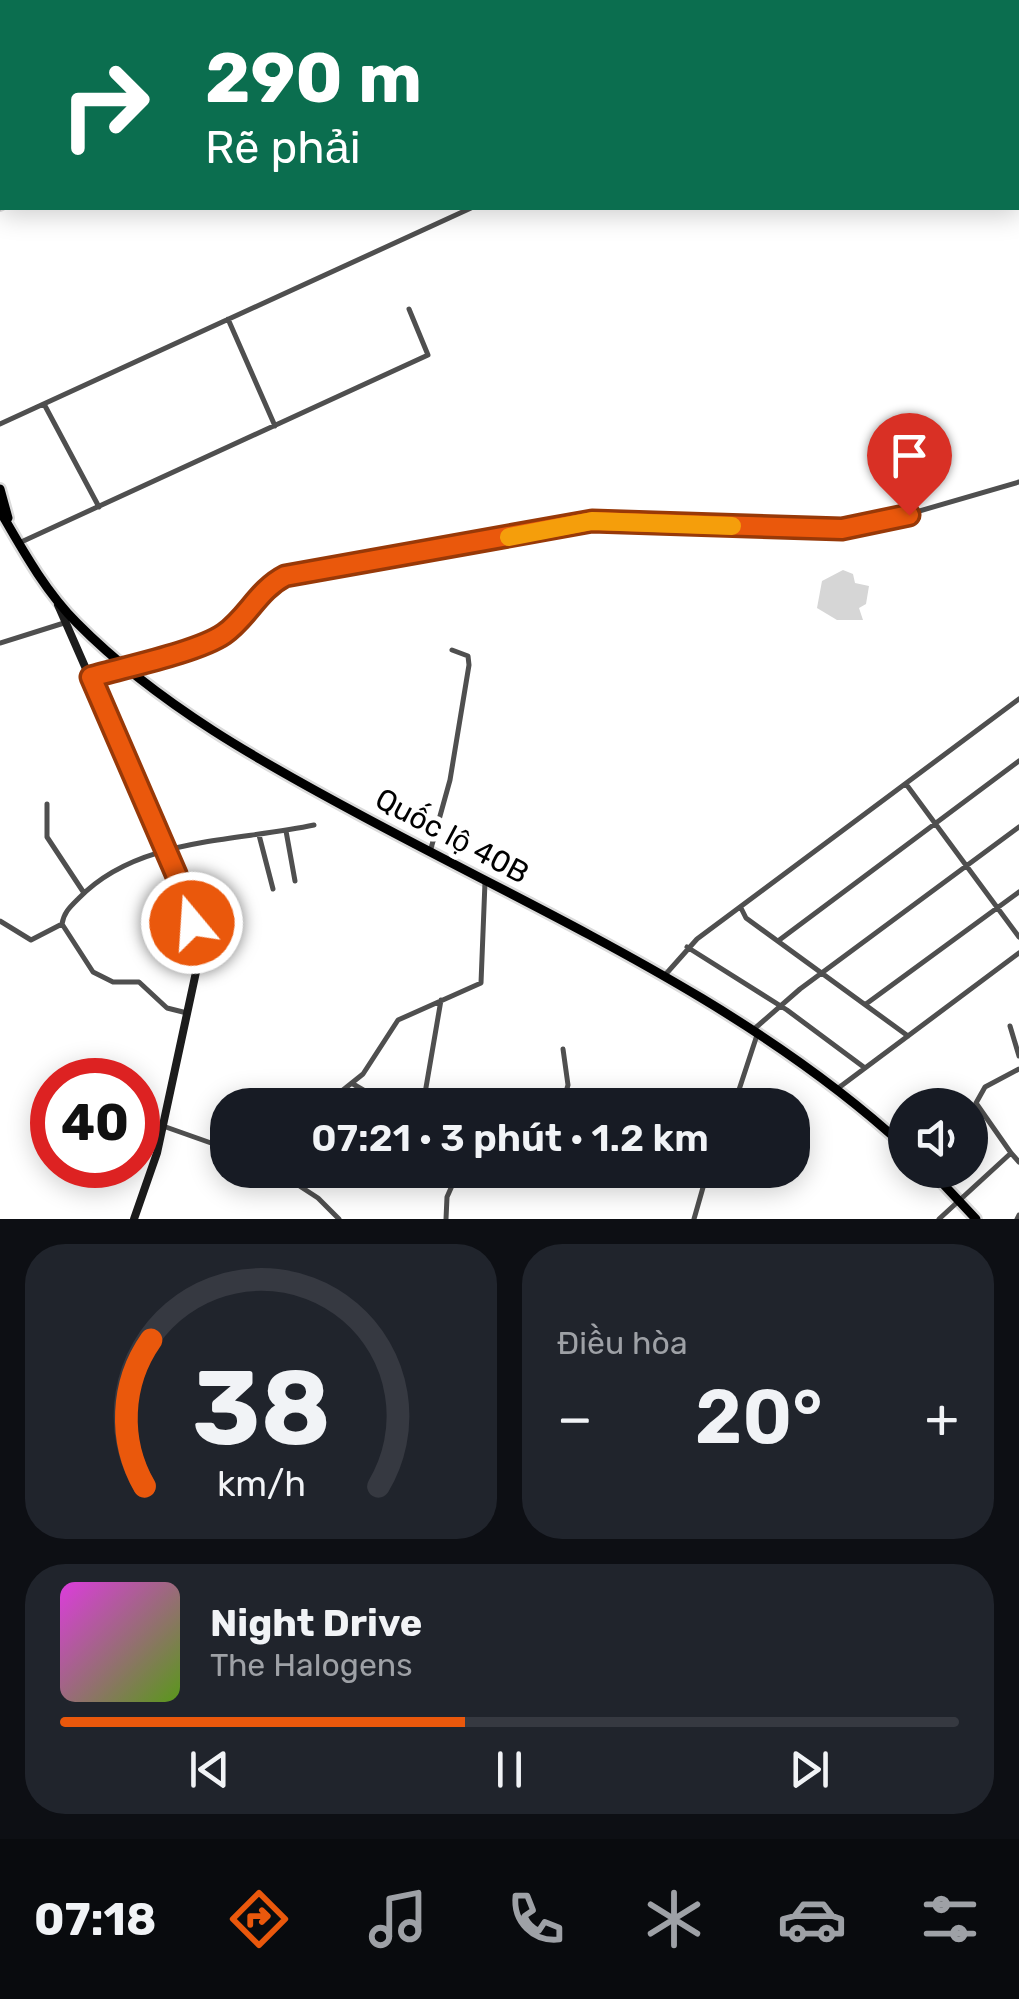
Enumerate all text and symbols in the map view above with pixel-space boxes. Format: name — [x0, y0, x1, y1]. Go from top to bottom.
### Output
text: 290 m — [205, 37, 422, 120]
icon: right — [40, 40, 170, 170]
text: Rẽ phải — [205, 121, 361, 174]
pin — [867, 413, 952, 516]
icon: arrive — [882, 428, 937, 483]
street label: Quốc lộ 40B — [369, 780, 535, 891]
position arrow — [140, 871, 244, 975]
speed limit sign: 40 — [30, 1058, 160, 1188]
map controls — [888, 1088, 988, 1188]
button: sound — [888, 1088, 988, 1188]
text: 07:21 · 3 phút · 1.2 km — [311, 1115, 709, 1161]
text: Điều hòa — [557, 1324, 688, 1362]
text: 38 — [192, 1347, 330, 1470]
text: 20° — [695, 1373, 823, 1462]
text: − — [557, 1386, 593, 1451]
text: + — [925, 1386, 959, 1451]
text: km/h — [216, 1463, 306, 1505]
text: Night Drive — [210, 1600, 422, 1646]
text: The Halogens — [210, 1646, 413, 1684]
icon: previous — [182, 1742, 237, 1797]
icon: pause — [482, 1742, 537, 1797]
icon: next — [782, 1742, 837, 1797]
icon: directions — [224, 1884, 294, 1954]
icon: music — [363, 1884, 433, 1954]
icon: phone — [501, 1884, 571, 1954]
icon: climate — [639, 1884, 709, 1954]
icon: car — [777, 1884, 847, 1954]
icon: filters — [915, 1884, 985, 1954]
text: 07:18 — [34, 1893, 156, 1946]

